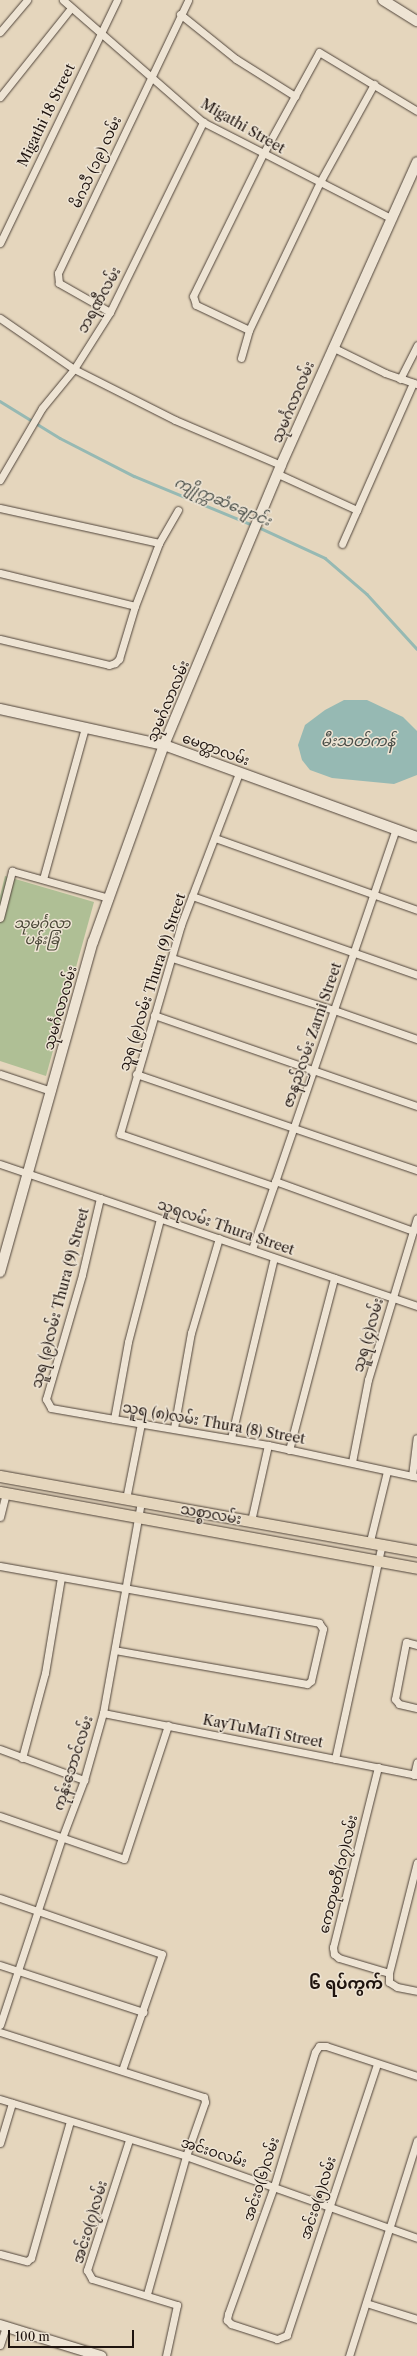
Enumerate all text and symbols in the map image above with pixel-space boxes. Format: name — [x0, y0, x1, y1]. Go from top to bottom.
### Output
street label: Migathi 18 Street — [14, 61, 78, 169]
street label: Migathi Street — [198, 95, 288, 157]
street label: မိဂသီ (၁၉) လမ်း — [67, 113, 125, 211]
street label: ဘရဏီလမ်း — [74, 264, 124, 336]
street label: သုမင်္ဂလာလမ်း — [268, 359, 318, 445]
water label: ကျိုက္ကဆံချောင်း — [172, 473, 274, 529]
street label: သုမင်္ဂလာလမ်း — [143, 658, 193, 744]
street label: မေတ္တာလမ်း — [180, 729, 252, 769]
water label: မီးသတ်ကန် — [321, 732, 395, 750]
street label: သူရ (၉)လမ်း Thura (9) Street — [115, 891, 189, 1073]
park label: သုမင်္ဂလာ ပန်းခြံ — [14, 915, 70, 948]
street label: ဇာနည်လမ်း Zarni Street — [279, 960, 345, 1110]
street label: သုမင်္ဂလာလမ်း — [40, 964, 80, 1052]
street label: သူရလမ်း Thura Street — [155, 1196, 297, 1258]
street label: သူရ (၉)လမ်း Thura (9) Street — [28, 1206, 92, 1390]
street label: သူရ (၄)လမ်း — [349, 1296, 387, 1374]
street label: သူရ (၈)လမ်း Thura (8) Street — [121, 1399, 307, 1447]
street label: သစ္စာလမ်း — [179, 1500, 243, 1528]
street label: KayTuMaTi Street — [201, 1711, 325, 1751]
street label: ကုန်းဘောင်လမ်း — [50, 1714, 96, 1812]
street label: ကေတုမတီ(၁၇)လမ်း — [315, 1813, 361, 1935]
district label: ၆ ရပ်ကွက် — [309, 1973, 383, 1993]
street label: အင်းဝလမ်း — [179, 2133, 249, 2171]
street label: အင်းဝ(၆)လမ်း — [240, 2135, 282, 2223]
street label: အင်းဝ(၅)လမ်း — [297, 2154, 339, 2242]
street label: အင်းဝ(၇)လမ်း — [69, 2178, 111, 2266]
scale bar — [10, 2322, 136, 2348]
text: 100 m — [15, 2329, 50, 2344]

